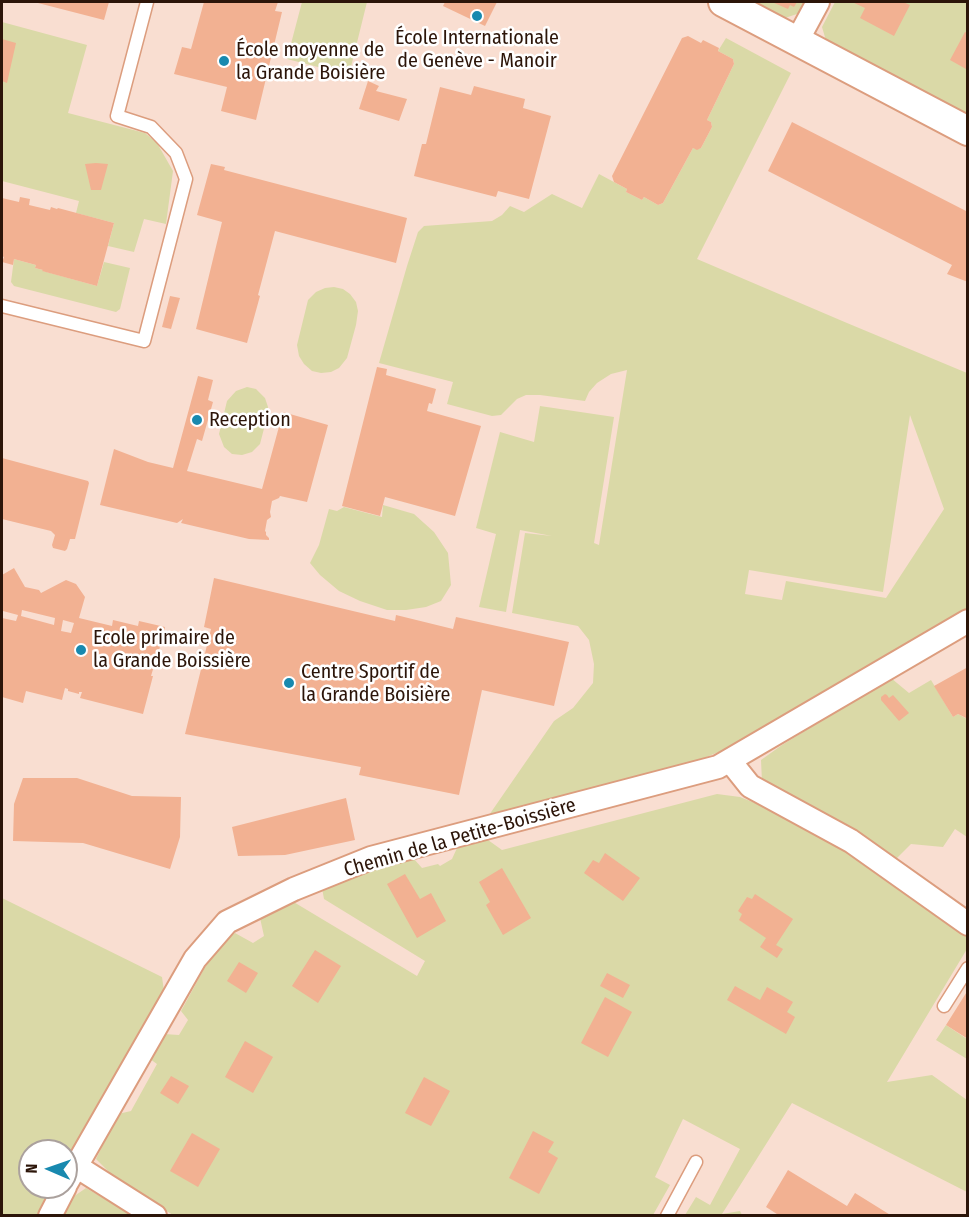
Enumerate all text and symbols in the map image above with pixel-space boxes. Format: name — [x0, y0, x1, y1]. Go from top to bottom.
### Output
marker: École Internationale de Genève - Manoir — [470, 9, 484, 23]
place label: École Internationale de Genève - Manoir — [395, 26, 559, 73]
place label: École moyenne de la Grande Boisière — [236, 38, 385, 85]
marker: École moyenne de la Grande Boisière — [217, 54, 231, 68]
place label: Reception — [209, 408, 291, 432]
marker: Reception — [190, 413, 204, 427]
place label: Ecole primaire de la Grande Boissière — [93, 626, 251, 673]
marker: Ecole primaire de la Grande Boissière — [74, 643, 88, 657]
place label: Centre Sportif de la Grande Boisière — [301, 660, 450, 707]
marker: Centre Sportif de la Grande Boisière — [282, 676, 296, 690]
street label: Chemin de la Petite-Boissière — [341, 793, 579, 883]
north arrow — [18, 1139, 78, 1199]
text: N — [22, 1163, 41, 1174]

